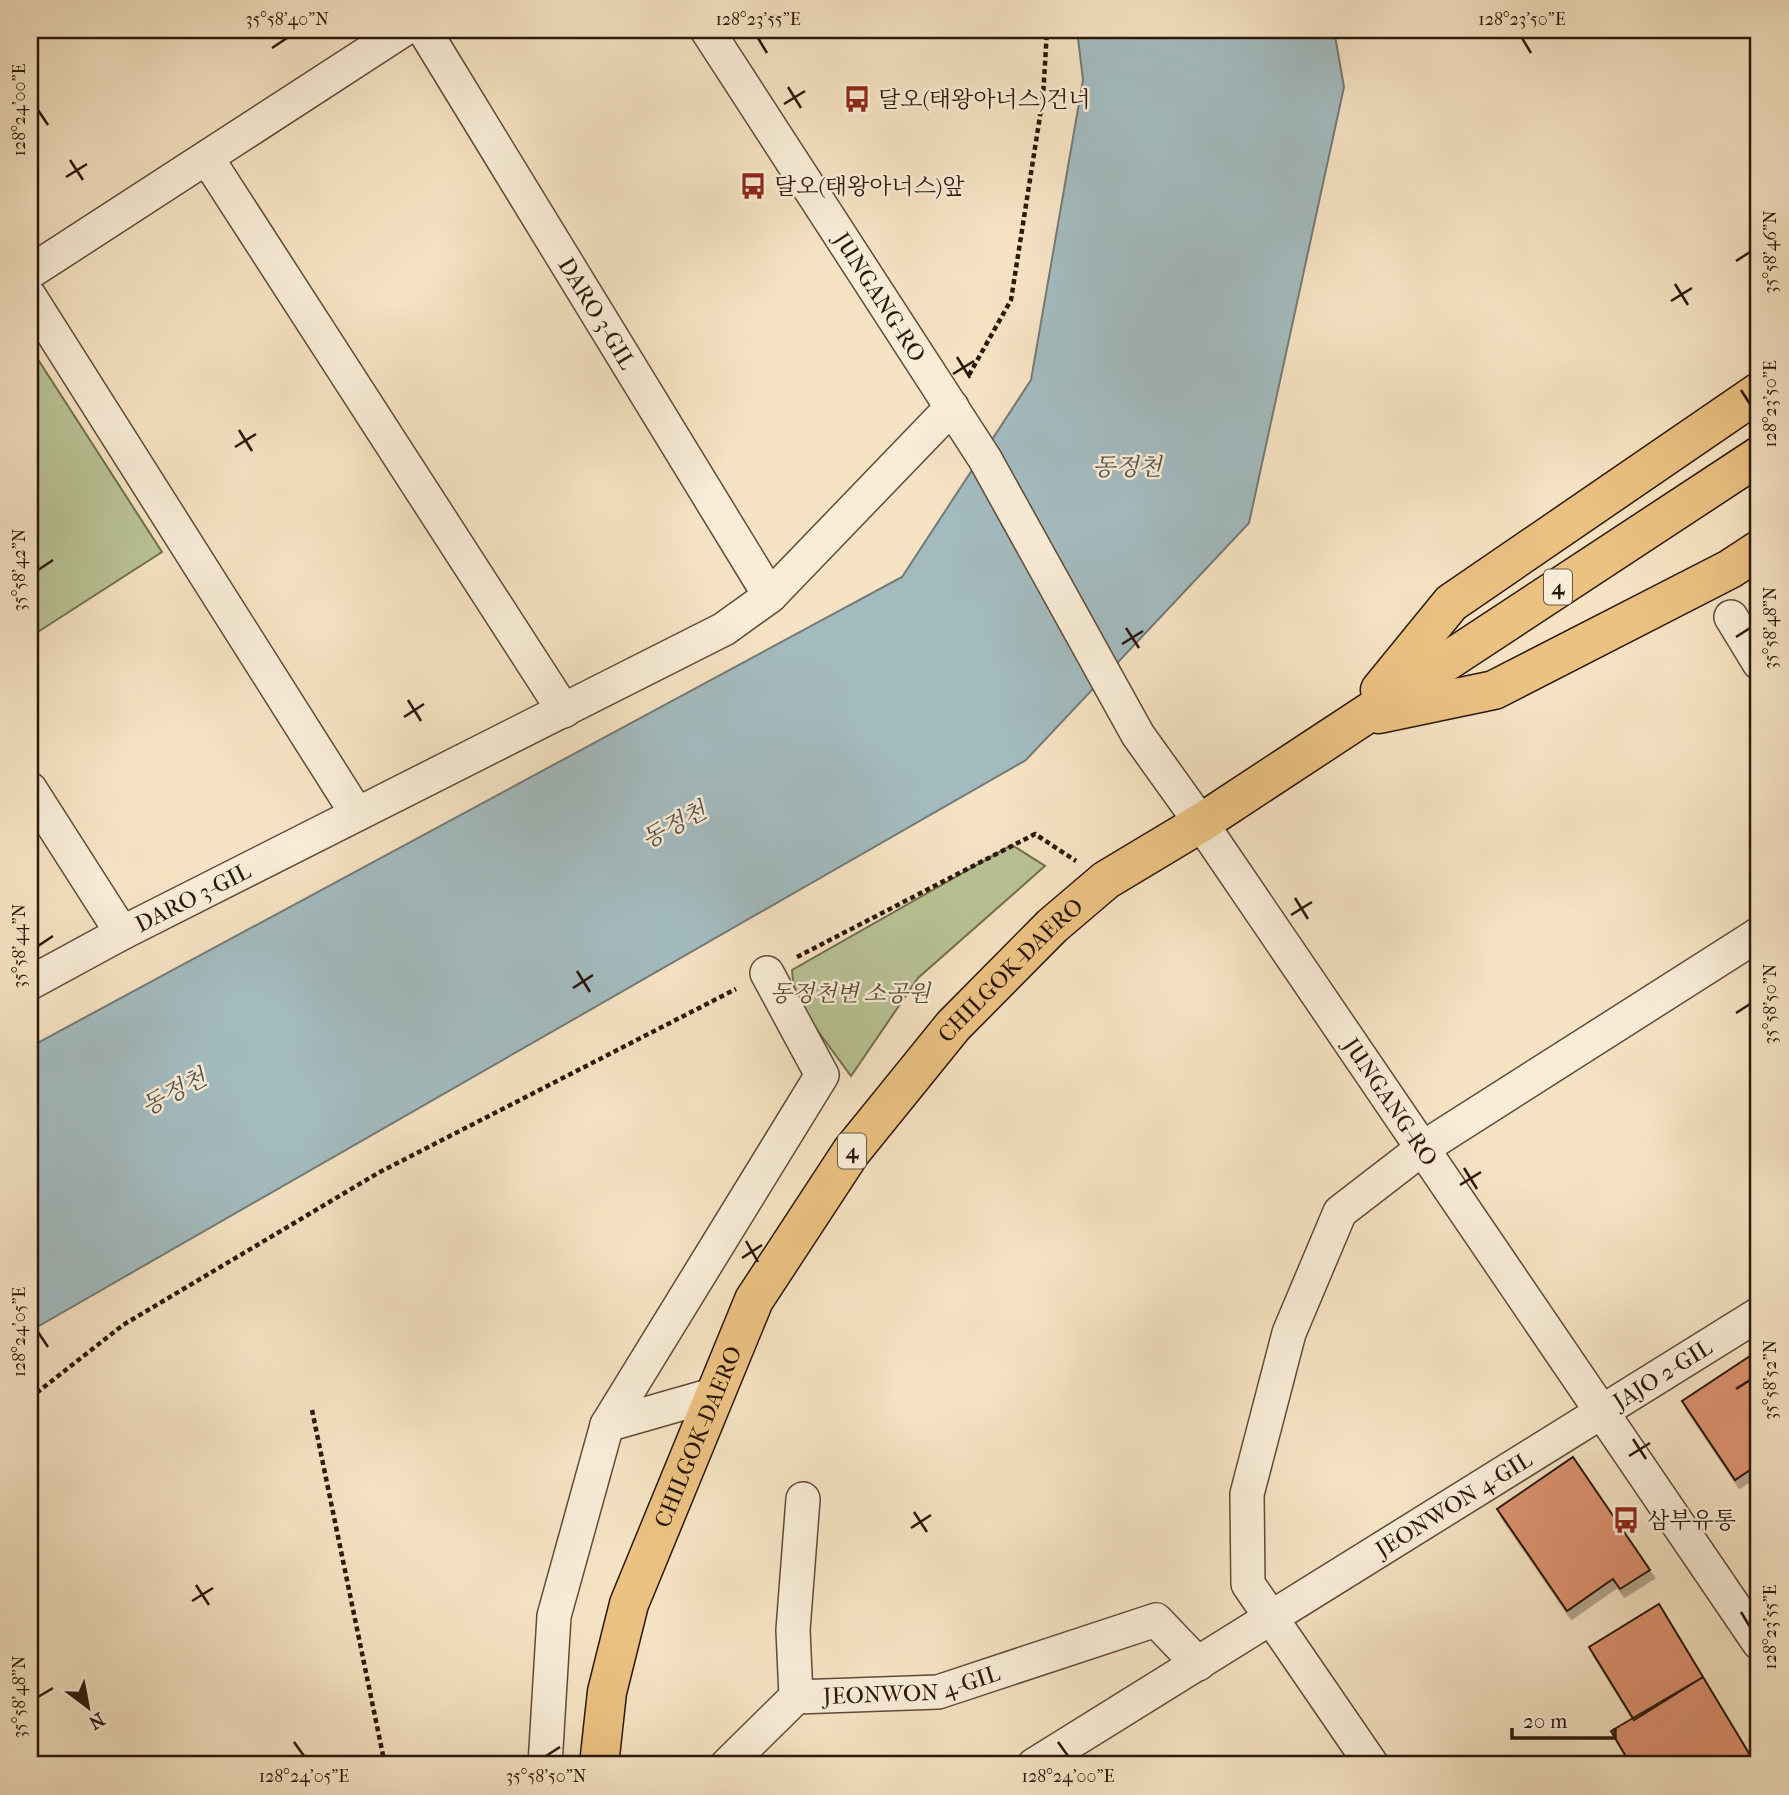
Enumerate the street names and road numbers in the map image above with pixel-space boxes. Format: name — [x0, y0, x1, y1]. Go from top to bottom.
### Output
street label: JUNGANG-RO — [827, 226, 931, 367]
street label: DARO 3-GIL — [552, 253, 641, 374]
road number: 4 — [1544, 570, 1572, 604]
street label: DARO 3-GIL — [131, 857, 255, 938]
street label: CHILGOK-DAERO — [932, 893, 1089, 1048]
street label: JUNGANG-RO — [1336, 1031, 1443, 1171]
road number: 4 — [838, 1134, 866, 1168]
street label: JAJO 2-GIL — [1607, 1334, 1717, 1416]
street label: CHILGOK-DAERO — [649, 1342, 748, 1532]
street label: JEONWON 4-GIL — [1369, 1446, 1537, 1564]
street label: JEONWON 4-GIL — [821, 1660, 1003, 1710]

